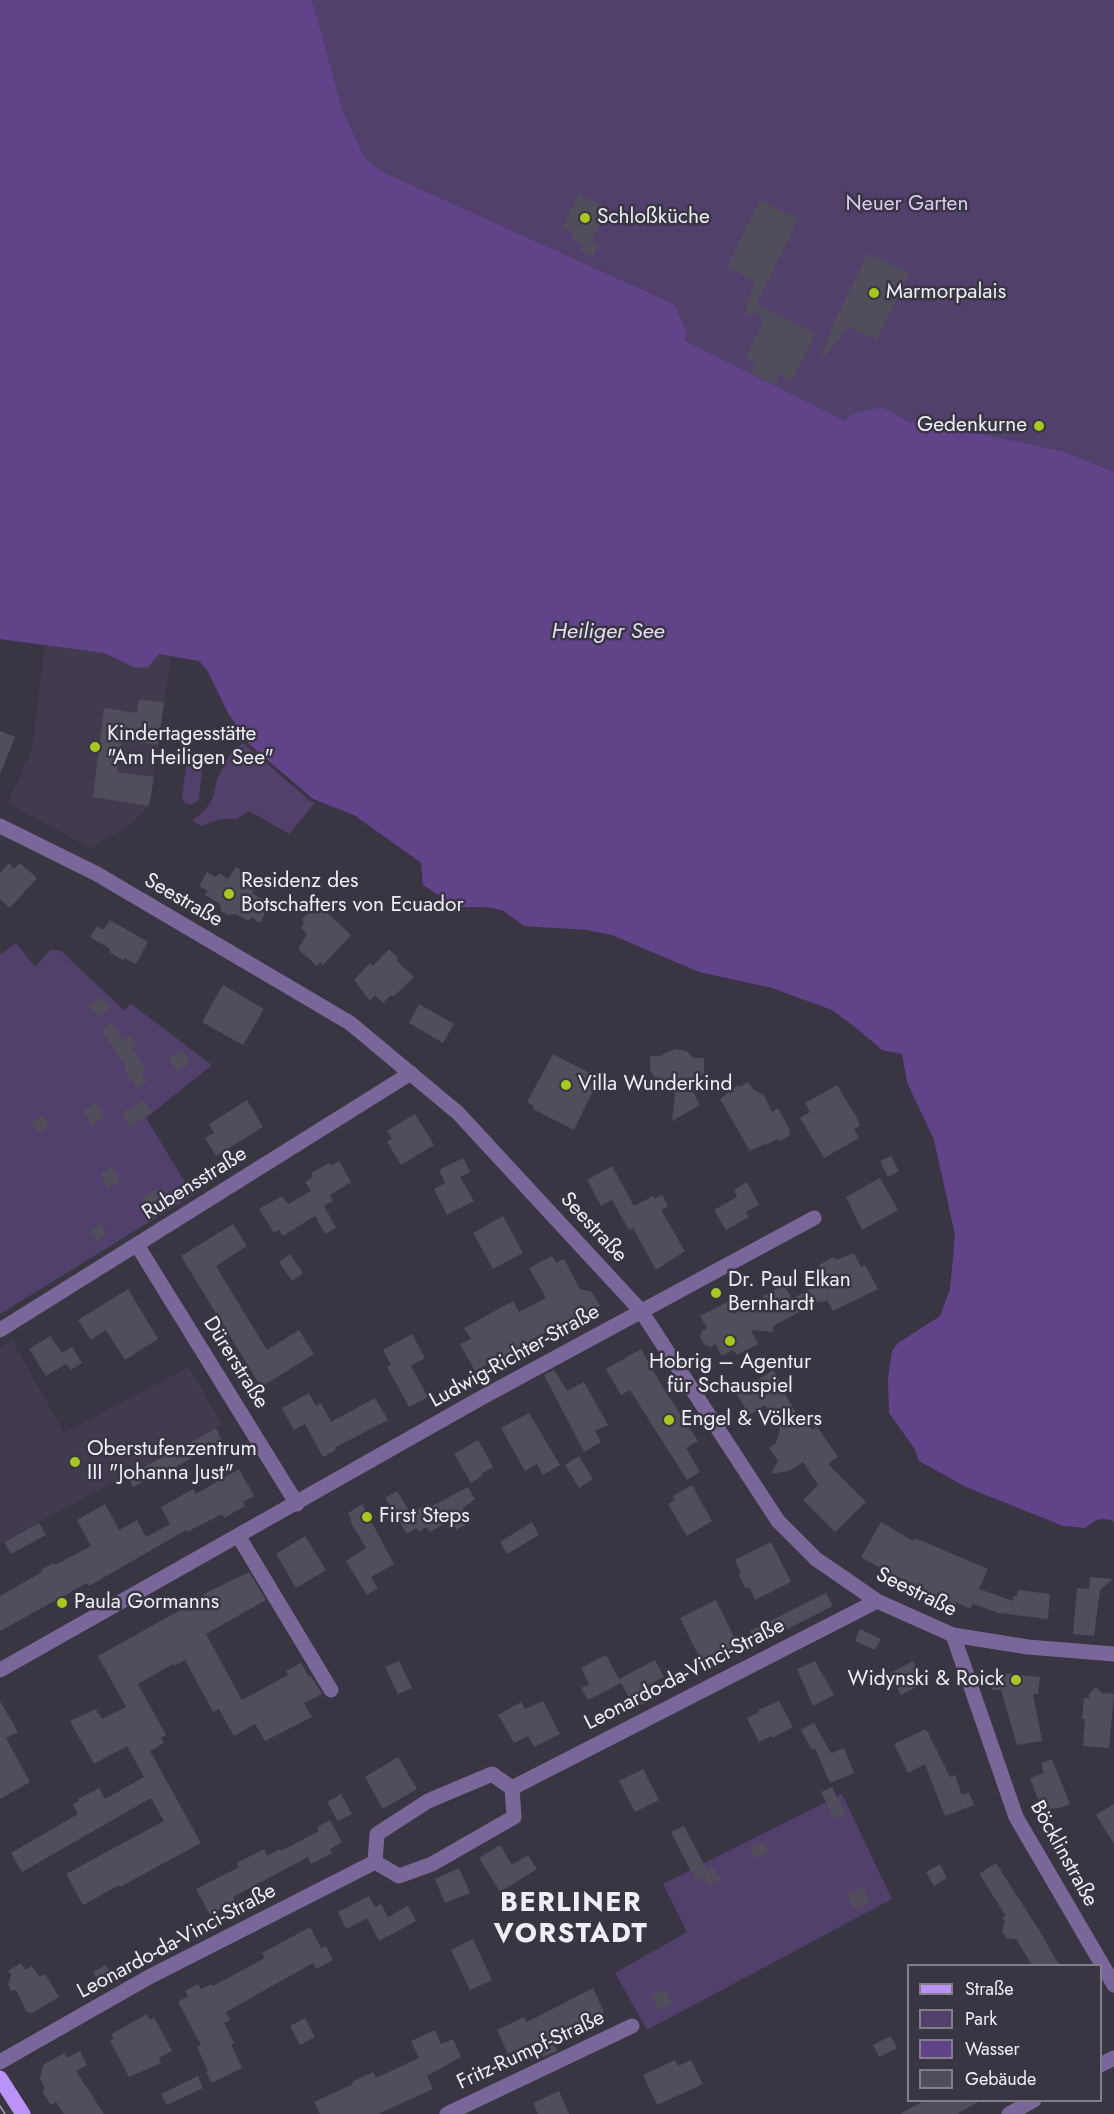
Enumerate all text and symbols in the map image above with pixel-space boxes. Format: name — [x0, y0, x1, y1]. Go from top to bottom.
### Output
park label: Neuer Garten — [846, 192, 968, 218]
place label: Schloßküche — [597, 205, 710, 231]
marker: Schloßküche — [578, 211, 592, 225]
place label: Marmorpalais — [886, 280, 1006, 306]
marker: Marmorpalais — [867, 286, 881, 300]
place label: Gedenkurne — [917, 413, 1027, 439]
marker: Gedenkurne — [1032, 419, 1046, 433]
water label: Heiliger See — [551, 620, 665, 646]
place label: Kindertagesstätte "Am Heiligen See" — [107, 722, 274, 772]
marker: Kindertagesstätte "Am Heiligen See" — [88, 740, 102, 754]
street label: Seestraße — [139, 868, 227, 934]
place label: Residenz des Botschafters von Ecuador — [241, 869, 464, 919]
marker: Residenz des Botschafters von Ecuador — [222, 887, 236, 901]
place label: Villa Wunderkind — [578, 1072, 732, 1098]
marker: Villa Wunderkind — [559, 1078, 573, 1092]
street label: Rubensstraße — [138, 1142, 252, 1226]
street label: Seestraße — [554, 1188, 632, 1268]
place label: Dr. Paul Elkan Bernhardt — [728, 1268, 851, 1318]
marker: Dr. Paul Elkan Bernhardt — [709, 1286, 723, 1300]
street label: Ludwig-Richter-Straße — [426, 1300, 604, 1414]
street label: Dürerstraße — [197, 1312, 273, 1414]
marker: Hobrig – Agentur für Schauspiel — [723, 1334, 737, 1348]
place label: Hobrig – Agentur für Schauspiel — [649, 1350, 811, 1400]
place label: Engel & Völkers — [681, 1407, 822, 1433]
marker: Engel & Völkers — [662, 1413, 676, 1427]
place label: Oberstufenzentrum III "Johanna Just" — [87, 1437, 257, 1487]
marker: Oberstufenzentrum III "Johanna Just" — [68, 1455, 82, 1469]
place label: First Steps — [379, 1504, 470, 1530]
marker: First Steps — [360, 1510, 374, 1524]
street label: Seestraße — [872, 1563, 960, 1623]
place label: Paula Gormanns — [74, 1590, 219, 1616]
marker: Paula Gormanns — [55, 1596, 69, 1610]
street label: Leonardo-da-Vinci-Straße — [581, 1614, 789, 1736]
place label: Widynski & Roick — [848, 1667, 1004, 1693]
marker: Widynski & Roick — [1009, 1673, 1023, 1687]
street label: Böcklinstraße — [1024, 1797, 1102, 1911]
street label: Leonardo-da-Vinci-Straße — [73, 1879, 281, 2005]
district label: BERLINER VORSTADT — [494, 1888, 648, 1951]
legend — [907, 1964, 1102, 2102]
text: Straße — [965, 1976, 1013, 2002]
street label: Fritz-Rumpf-Straße — [453, 2006, 609, 2096]
text: Park — [965, 2006, 997, 2032]
text: Wasser — [965, 2036, 1020, 2062]
text: Gebäude — [965, 2066, 1036, 2092]

